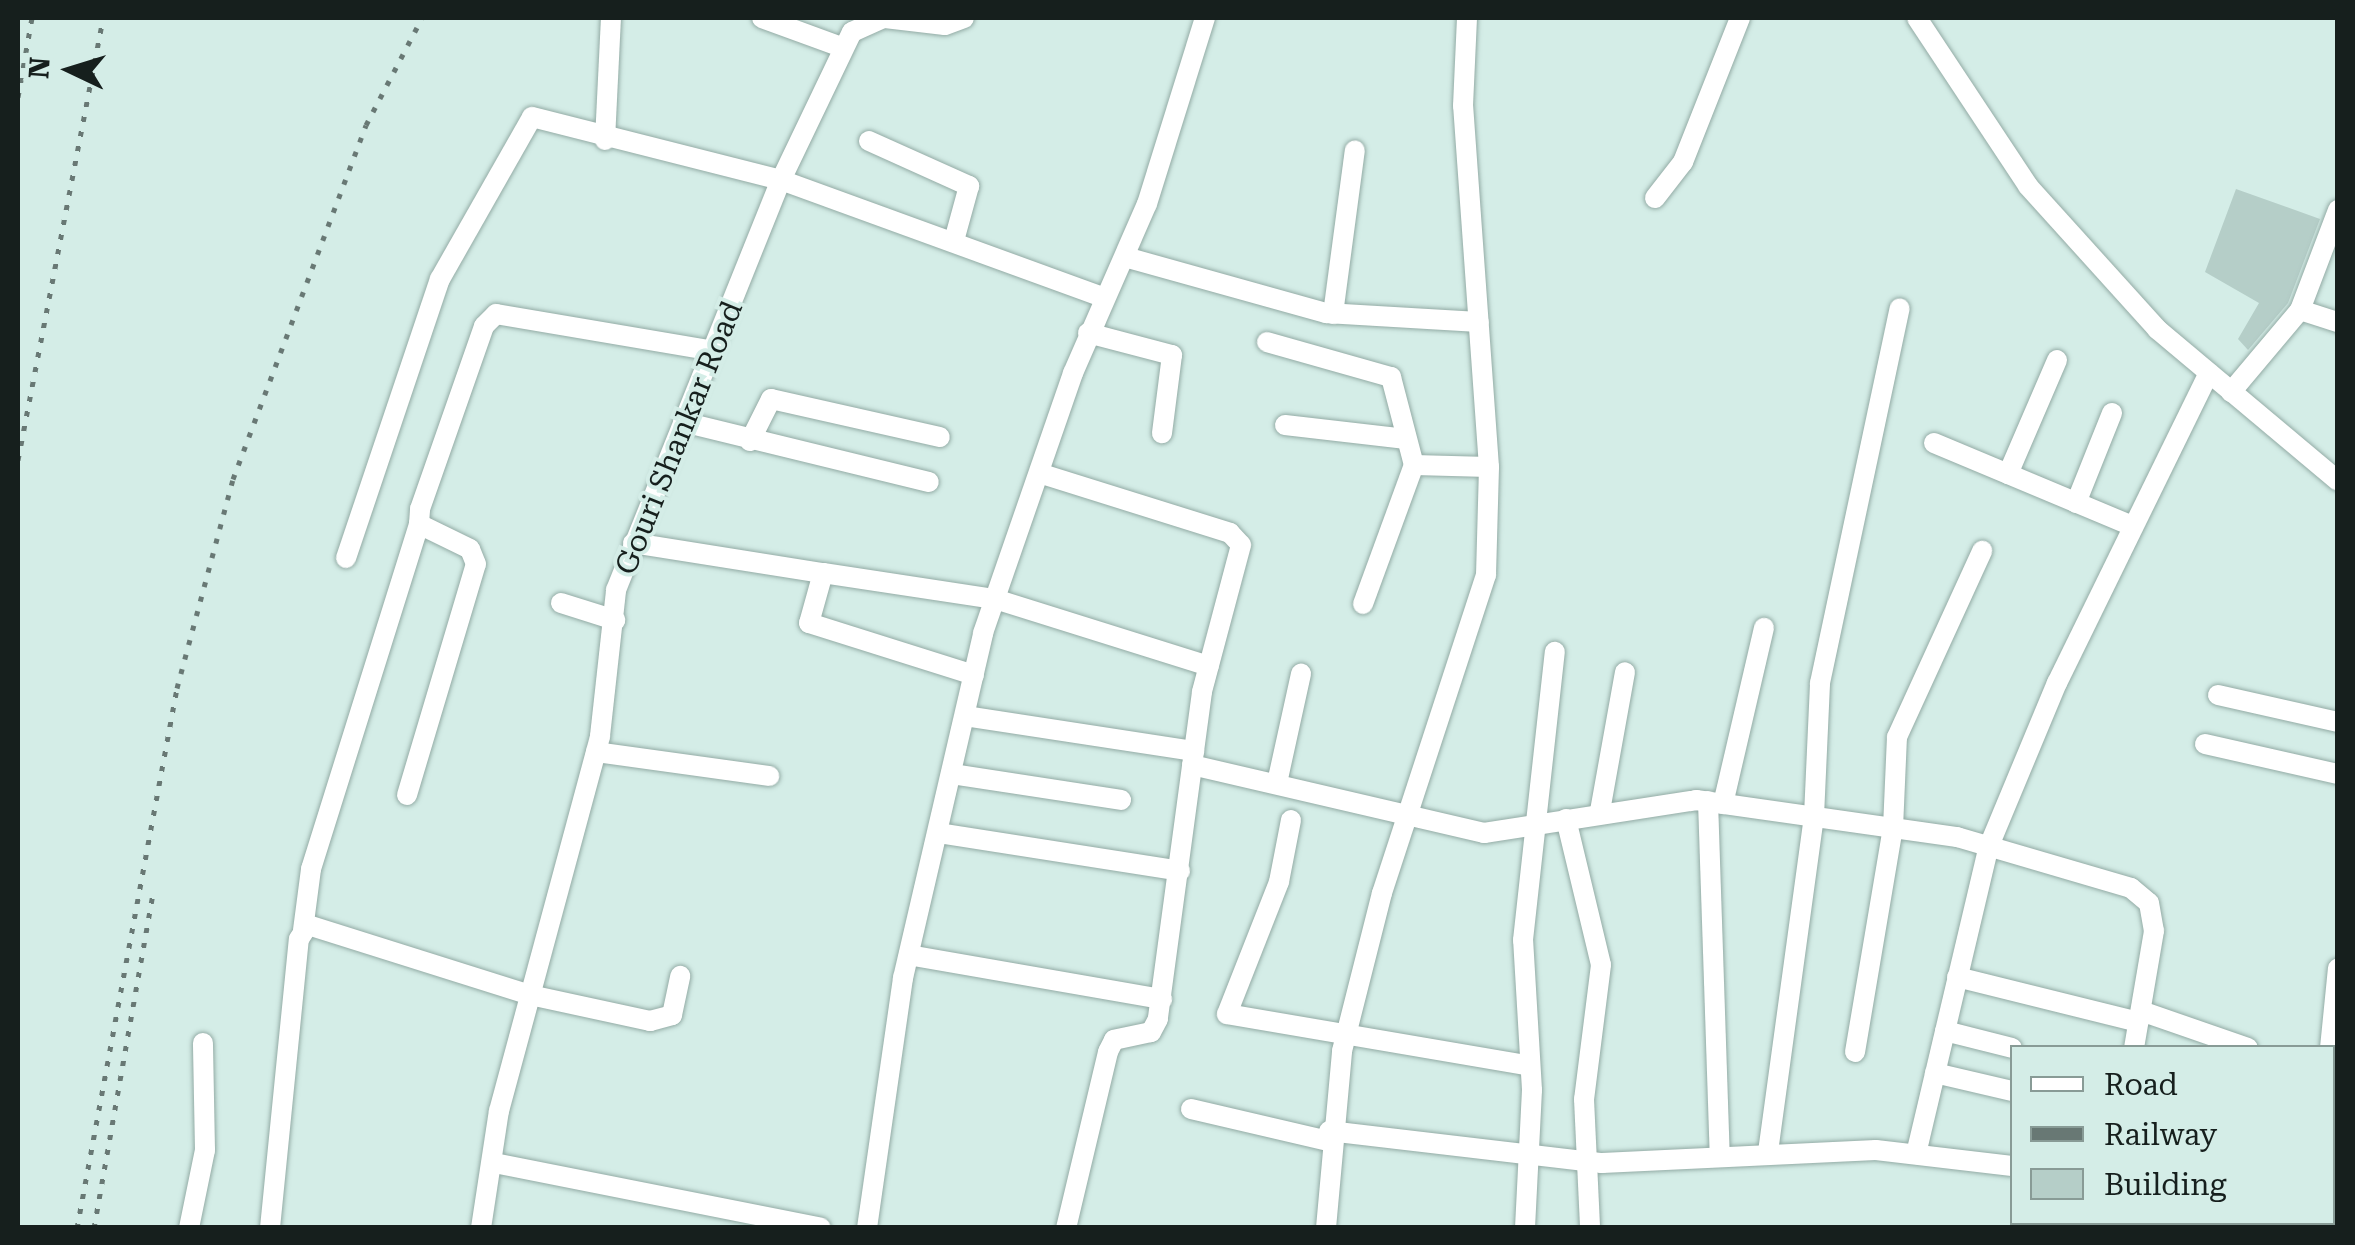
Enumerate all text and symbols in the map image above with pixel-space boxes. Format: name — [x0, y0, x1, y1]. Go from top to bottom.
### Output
north arrow — [20, 20, 120, 120]
text: N — [22, 56, 57, 80]
street label: Gouri Shankar Road — [608, 296, 750, 580]
legend — [2010, 1045, 2335, 1225]
text: Road — [2104, 1067, 2178, 1102]
text: Railway — [2104, 1117, 2217, 1152]
text: Building — [2104, 1167, 2227, 1202]

